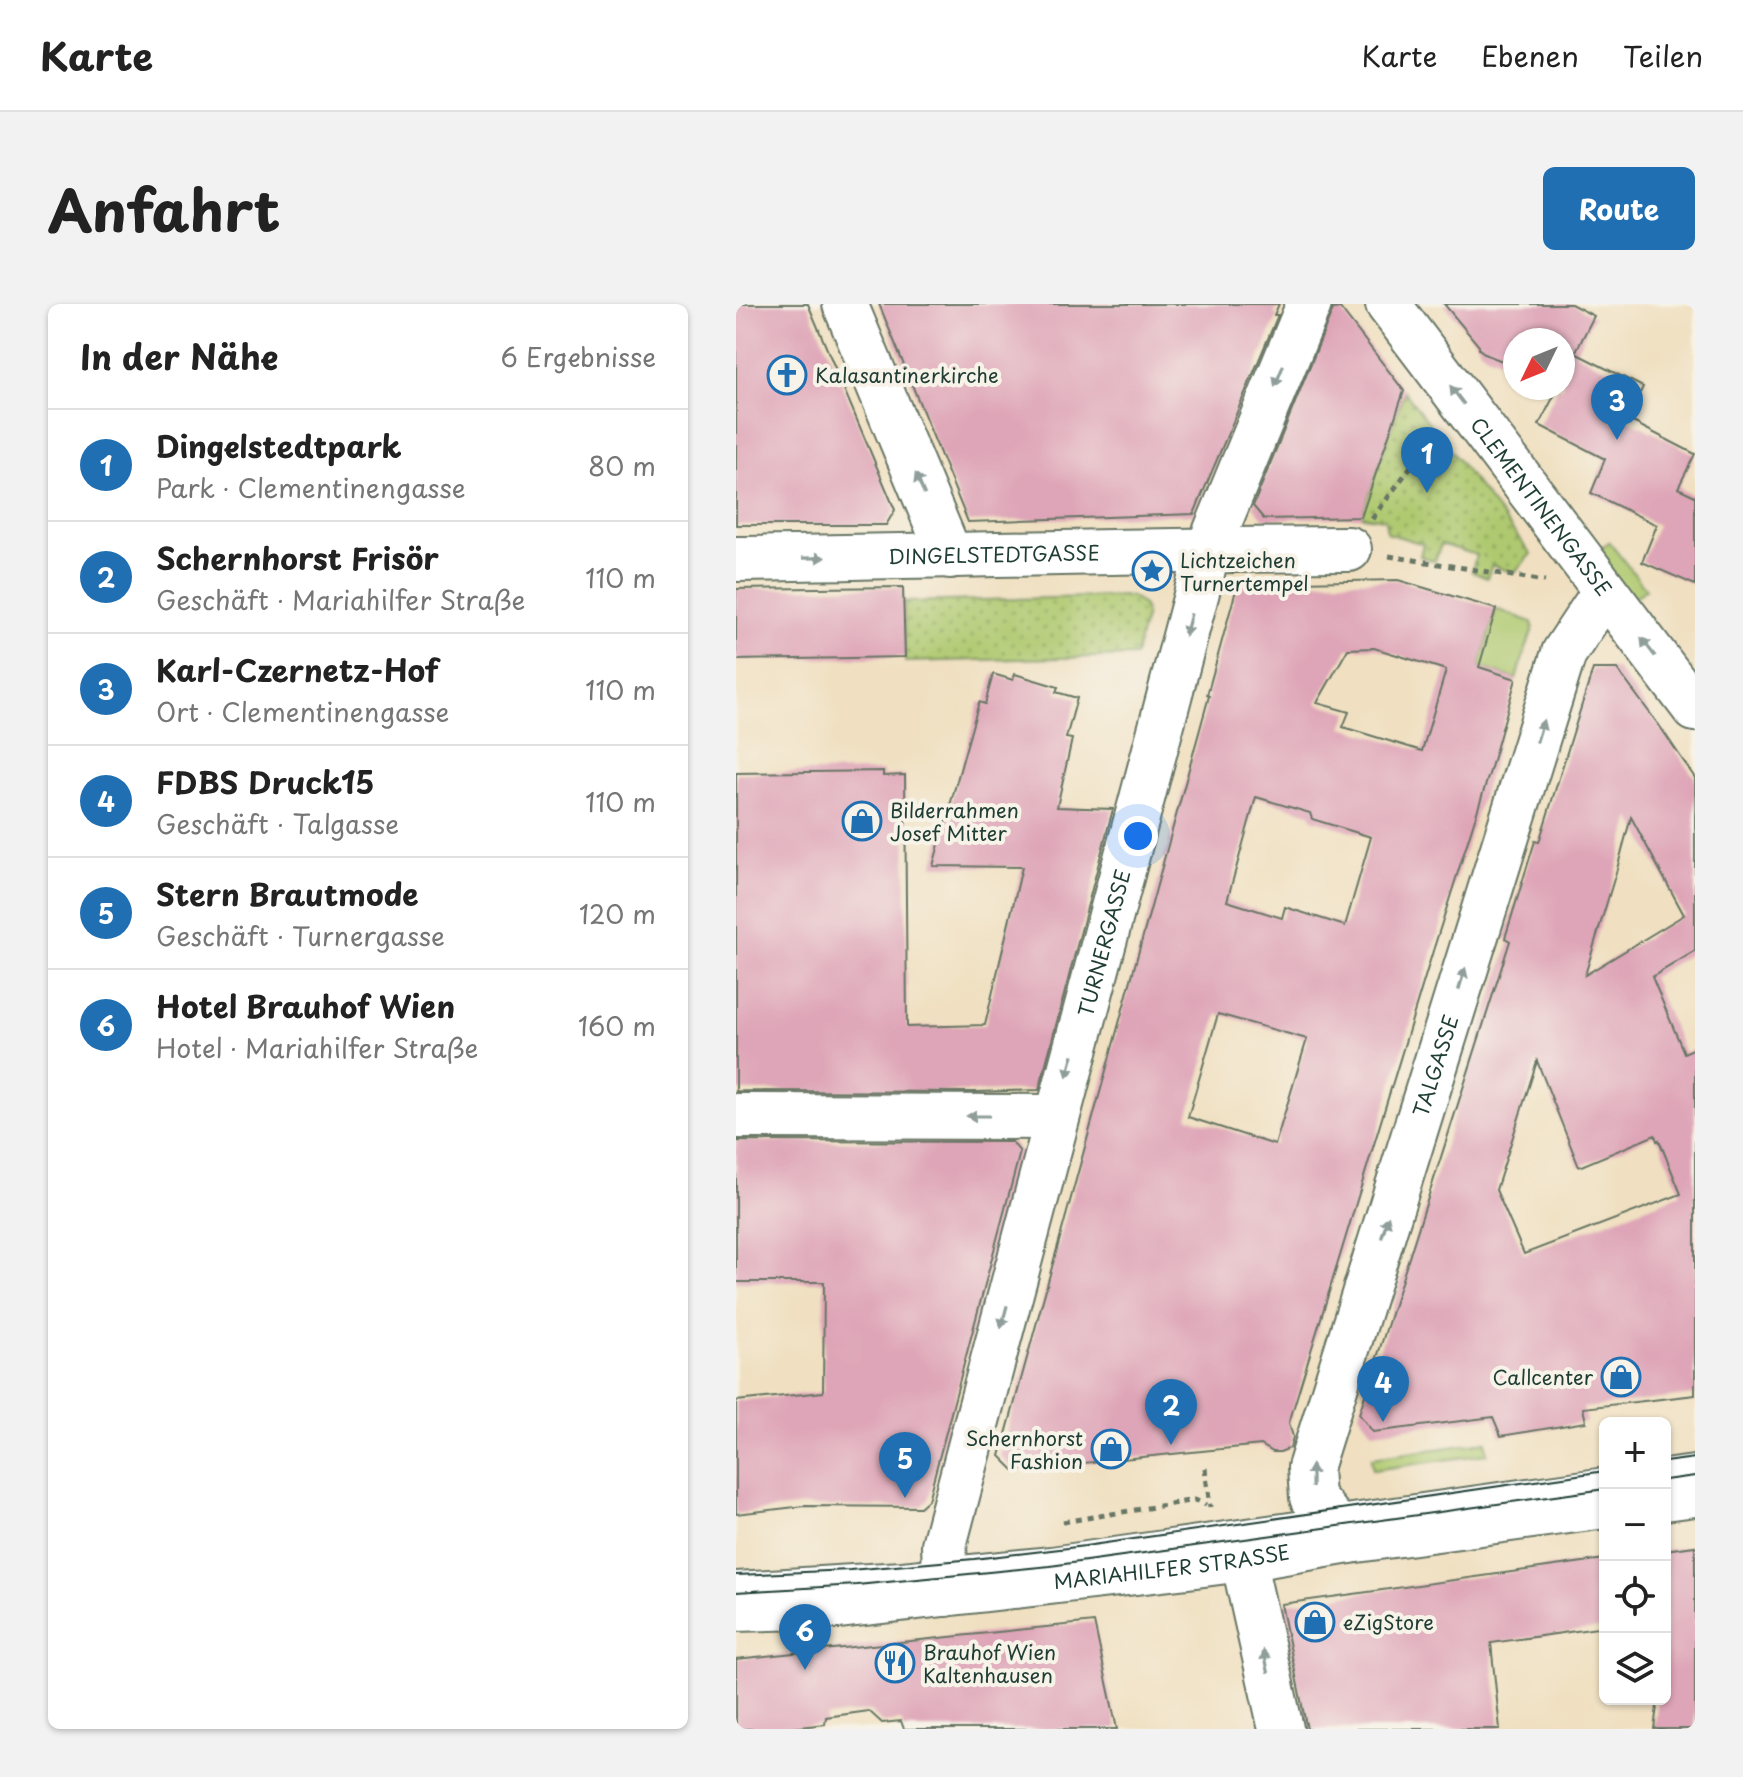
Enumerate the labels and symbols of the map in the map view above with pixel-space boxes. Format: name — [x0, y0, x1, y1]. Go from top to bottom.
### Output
north arrow — [1503, 328, 1575, 400]
church icon: Kalasantinerkirche — [766, 354, 808, 396]
place label: Kalasantinerkirche — [815, 360, 999, 390]
one-way arrow — [1273, 364, 1286, 388]
pin: 3 — [1591, 374, 1643, 440]
one-way arrow — [1449, 385, 1465, 405]
street label: CLEMENTINENGASSE — [1464, 411, 1619, 602]
pin: 1 — [1401, 427, 1453, 493]
one-way arrow — [913, 472, 926, 496]
street label: DINGELSTEDTGASSE — [888, 537, 1100, 571]
place label: Lichtzeichen Turnertempel — [1180, 545, 1309, 598]
place icon: Lichtzeichen Turnertempel — [1131, 550, 1173, 592]
one-way arrow — [802, 552, 827, 564]
one-way arrow — [1181, 614, 1194, 638]
one-way arrow — [1640, 637, 1656, 657]
one-way arrow — [1534, 718, 1547, 742]
place label: Bilderrahmen Josef Mitter — [890, 795, 1019, 848]
shop icon: Bilderrahmen Josef Mitter — [841, 800, 883, 842]
your location — [1118, 816, 1158, 856]
street label: TURNERGASSE — [1070, 866, 1138, 1020]
one-way arrow — [1457, 967, 1469, 991]
street label: TALGASSE — [1405, 1011, 1465, 1120]
one-way arrow — [1063, 1054, 1076, 1078]
one-way arrow — [965, 1110, 990, 1122]
one-way arrow — [1379, 1215, 1392, 1239]
one-way arrow — [997, 1305, 1009, 1330]
pin: 4 — [1357, 1356, 1409, 1422]
shop icon: Callcenter — [1600, 1356, 1642, 1398]
place label: Callcenter — [1493, 1362, 1594, 1392]
pin: 2 — [1145, 1379, 1197, 1445]
place label: Schernhorst Fashion — [966, 1423, 1083, 1476]
shop icon: Schernhorst Fashion — [1090, 1428, 1132, 1470]
pin: 5 — [879, 1432, 931, 1498]
one-way arrow — [1306, 1463, 1318, 1488]
street label: MARIAHILFER STRASSE — [1052, 1536, 1292, 1596]
shop icon: eZigStore — [1294, 1601, 1336, 1643]
pin: 6 — [779, 1604, 831, 1670]
place label: eZigStore — [1343, 1607, 1434, 1637]
place label: Brauhof Wien Kaltenhausen — [923, 1637, 1056, 1690]
restaurant icon: Brauhof Wien Kaltenhausen — [874, 1642, 916, 1684]
one-way arrow — [1259, 1649, 1272, 1674]

